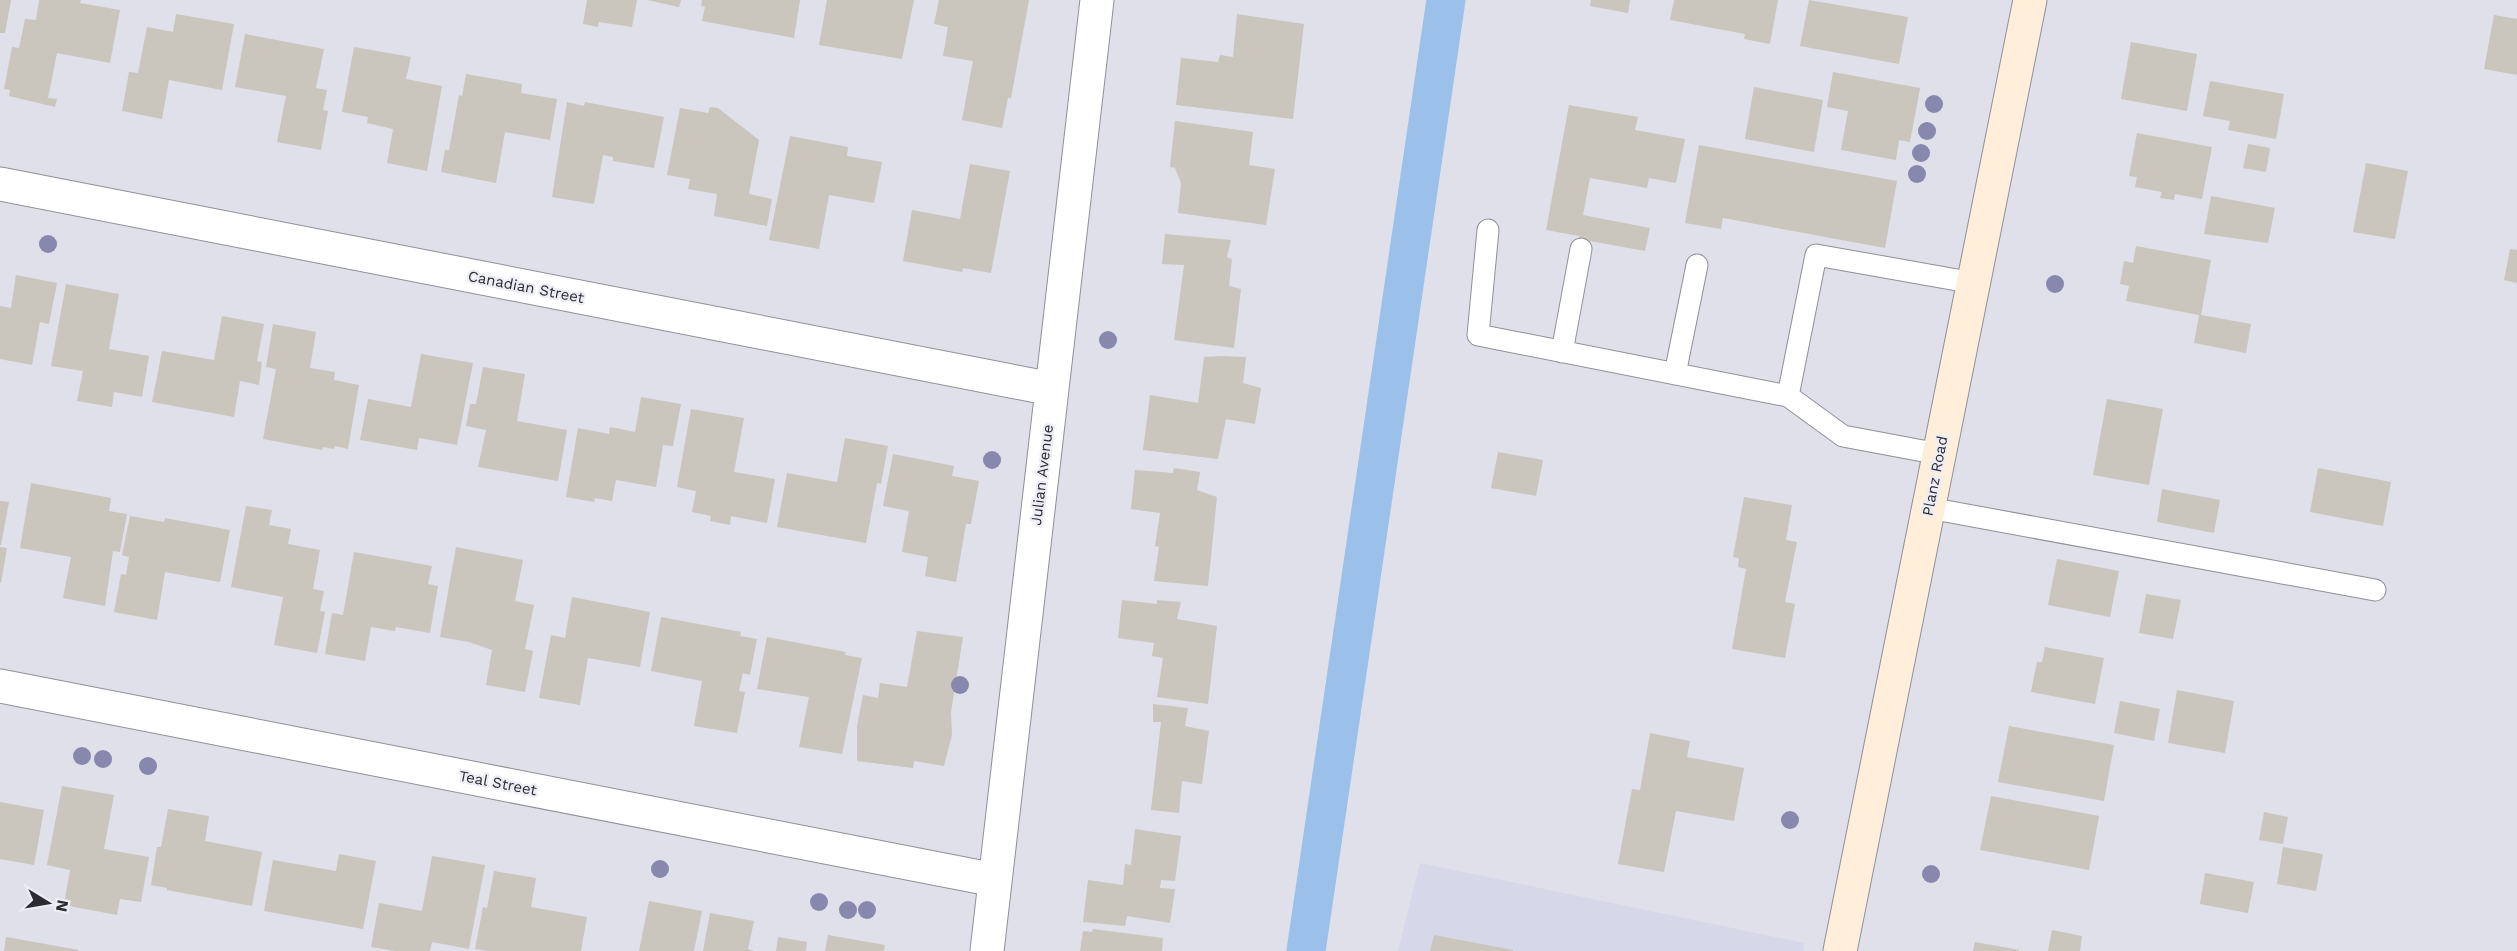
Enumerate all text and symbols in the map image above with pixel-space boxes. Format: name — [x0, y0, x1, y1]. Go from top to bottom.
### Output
street label: Canadian Street — [466, 267, 586, 307]
street label: Julian Avenue — [1027, 424, 1057, 526]
street label: Planz Road — [1918, 434, 1952, 518]
street label: Teal Street — [458, 767, 539, 799]
north arrow — [18, 873, 78, 933]
text: N — [52, 898, 73, 913]

